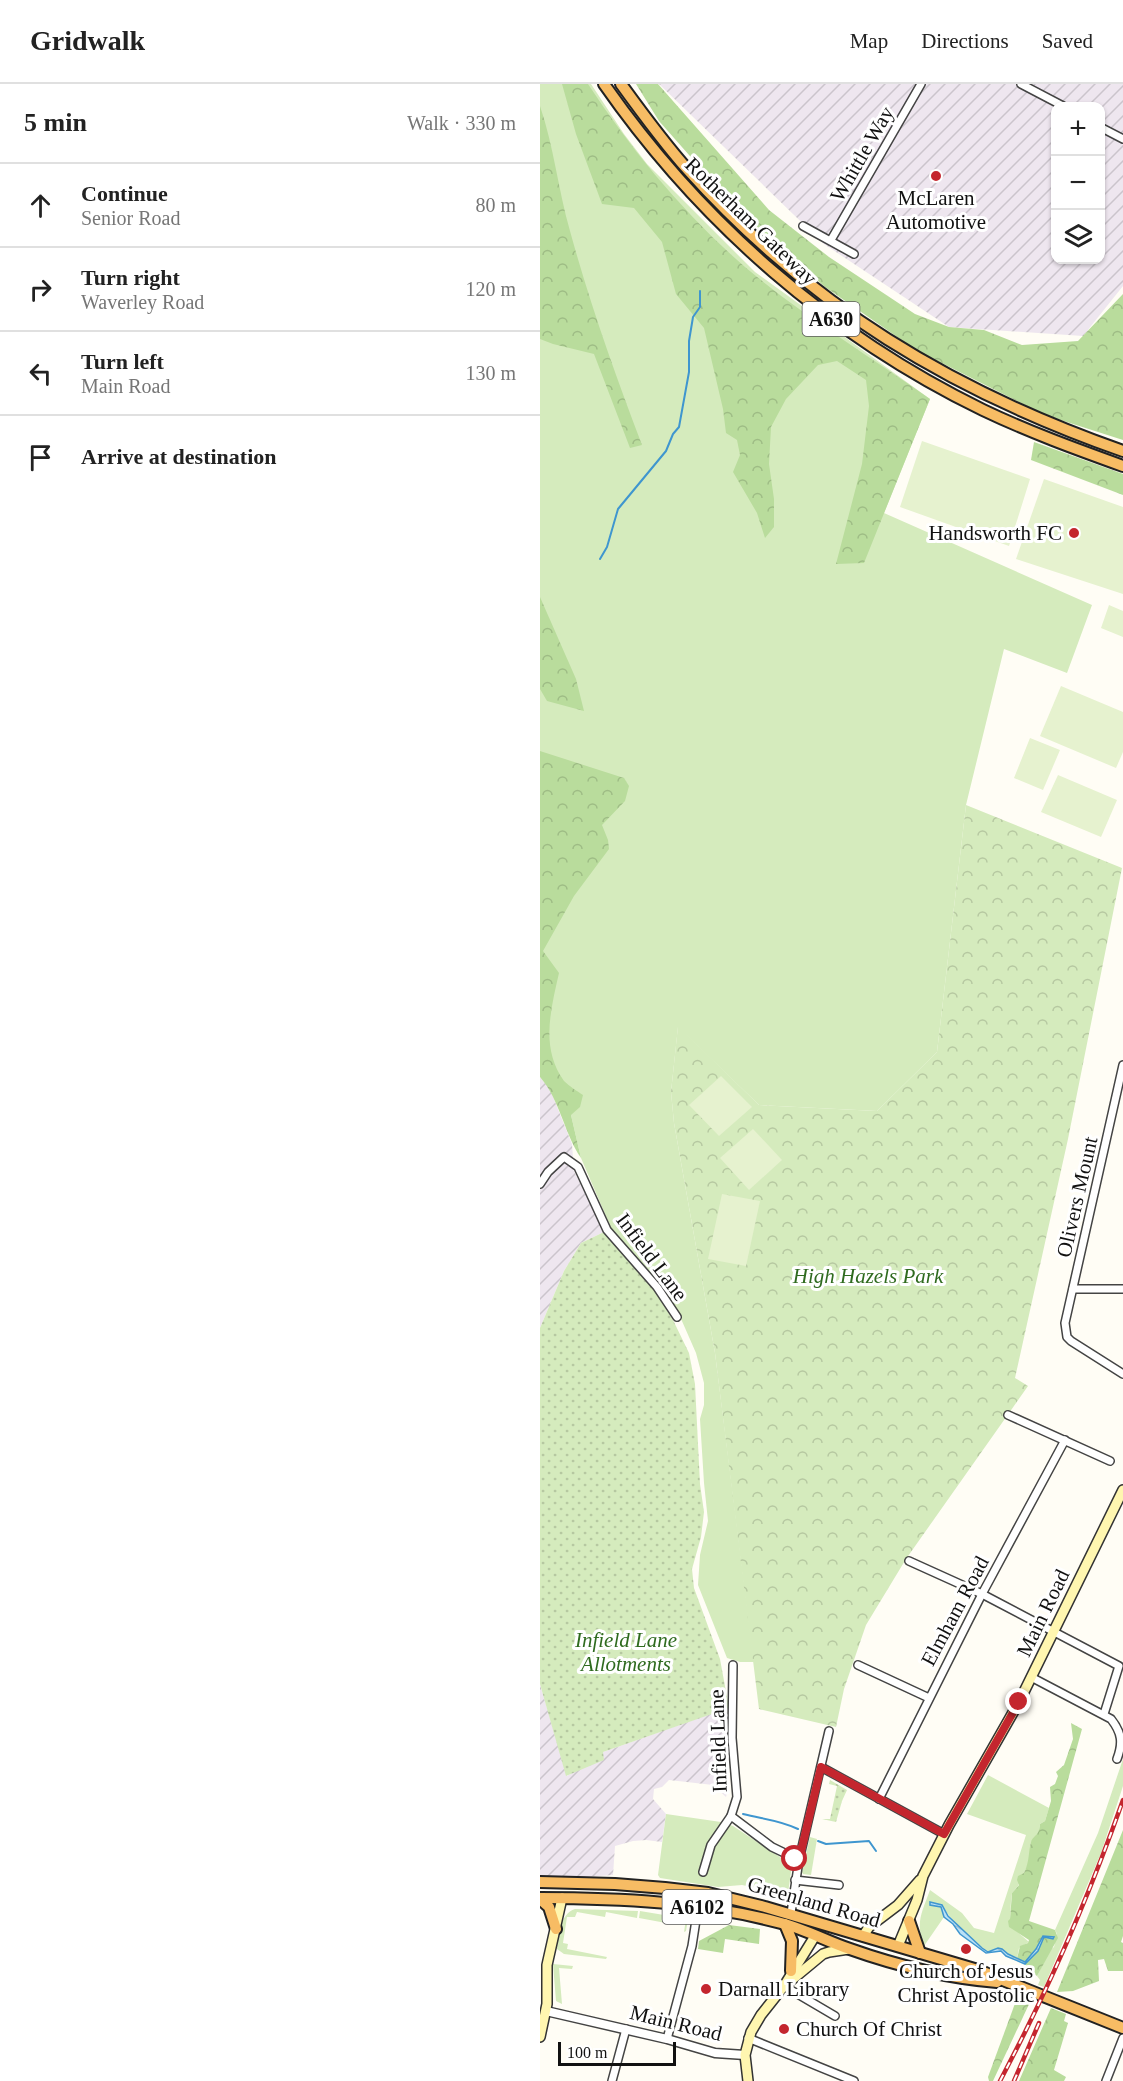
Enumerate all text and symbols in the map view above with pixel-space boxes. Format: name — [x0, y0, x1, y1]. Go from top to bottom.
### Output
text: Gridwalk — [30, 25, 145, 56]
text: Map — [850, 29, 888, 53]
text: Directions — [921, 29, 1009, 53]
text: Saved — [1042, 29, 1093, 53]
street label: Whittle Way — [825, 102, 899, 206]
map controls — [1051, 102, 1105, 264]
button: + — [1051, 102, 1105, 156]
text: 5 min — [24, 108, 87, 137]
text: Walk · 330 m — [407, 112, 516, 134]
street label: Rotherham Gateway — [680, 152, 822, 290]
button: − — [1051, 156, 1105, 210]
marker: McLaren Automotive — [929, 169, 943, 183]
text: Continue — [81, 181, 168, 206]
place label: McLaren Automotive — [886, 186, 986, 234]
icon: ahead — [24, 189, 57, 222]
text: 80 m — [475, 194, 516, 216]
text: Senior Road — [81, 207, 180, 229]
button: layers — [1051, 210, 1105, 264]
text: Turn right — [81, 265, 180, 290]
icon: right — [24, 273, 57, 306]
text: 120 m — [465, 278, 516, 300]
text: Waverley Road — [81, 291, 204, 313]
road number: A630 — [802, 302, 860, 336]
text: Turn left — [81, 349, 164, 374]
icon: left — [24, 357, 57, 390]
text: 130 m — [465, 362, 516, 384]
text: Main Road — [81, 375, 170, 397]
icon: arrive — [24, 441, 57, 474]
text: Arrive at destination — [81, 444, 277, 469]
place label: Handsworth FC — [928, 521, 1062, 545]
marker: Handsworth FC — [1067, 526, 1081, 540]
street label: Olivers Mount — [1051, 1134, 1103, 1260]
street label: Infield Lane — [611, 1209, 693, 1305]
park label: High Hazels Park — [792, 1264, 944, 1288]
street label: Elmham Road — [916, 1552, 994, 1670]
street label: Main Road — [1012, 1565, 1075, 1660]
park label: Infield Lane Allotments — [574, 1628, 677, 1676]
route end — [1005, 1688, 1031, 1714]
street label: Infield Lane — [704, 1689, 732, 1793]
route start — [781, 1845, 807, 1871]
street label: Greenland Road — [745, 1872, 884, 1933]
road number: A6102 — [662, 1890, 732, 1924]
marker: Church of Jesus Christ Apostolic — [959, 1942, 973, 1956]
place label: Church of Jesus Christ Apostolic — [897, 1959, 1035, 2007]
place label: Darnall Library — [718, 1977, 850, 2001]
marker: Darnall Library — [699, 1982, 713, 1996]
street label: Main Road — [628, 2000, 725, 2046]
place label: Church Of Christ — [796, 2017, 942, 2041]
marker: Church Of Christ — [777, 2022, 791, 2036]
scale bar — [558, 2039, 676, 2066]
text: 100 m — [567, 2044, 607, 2061]

